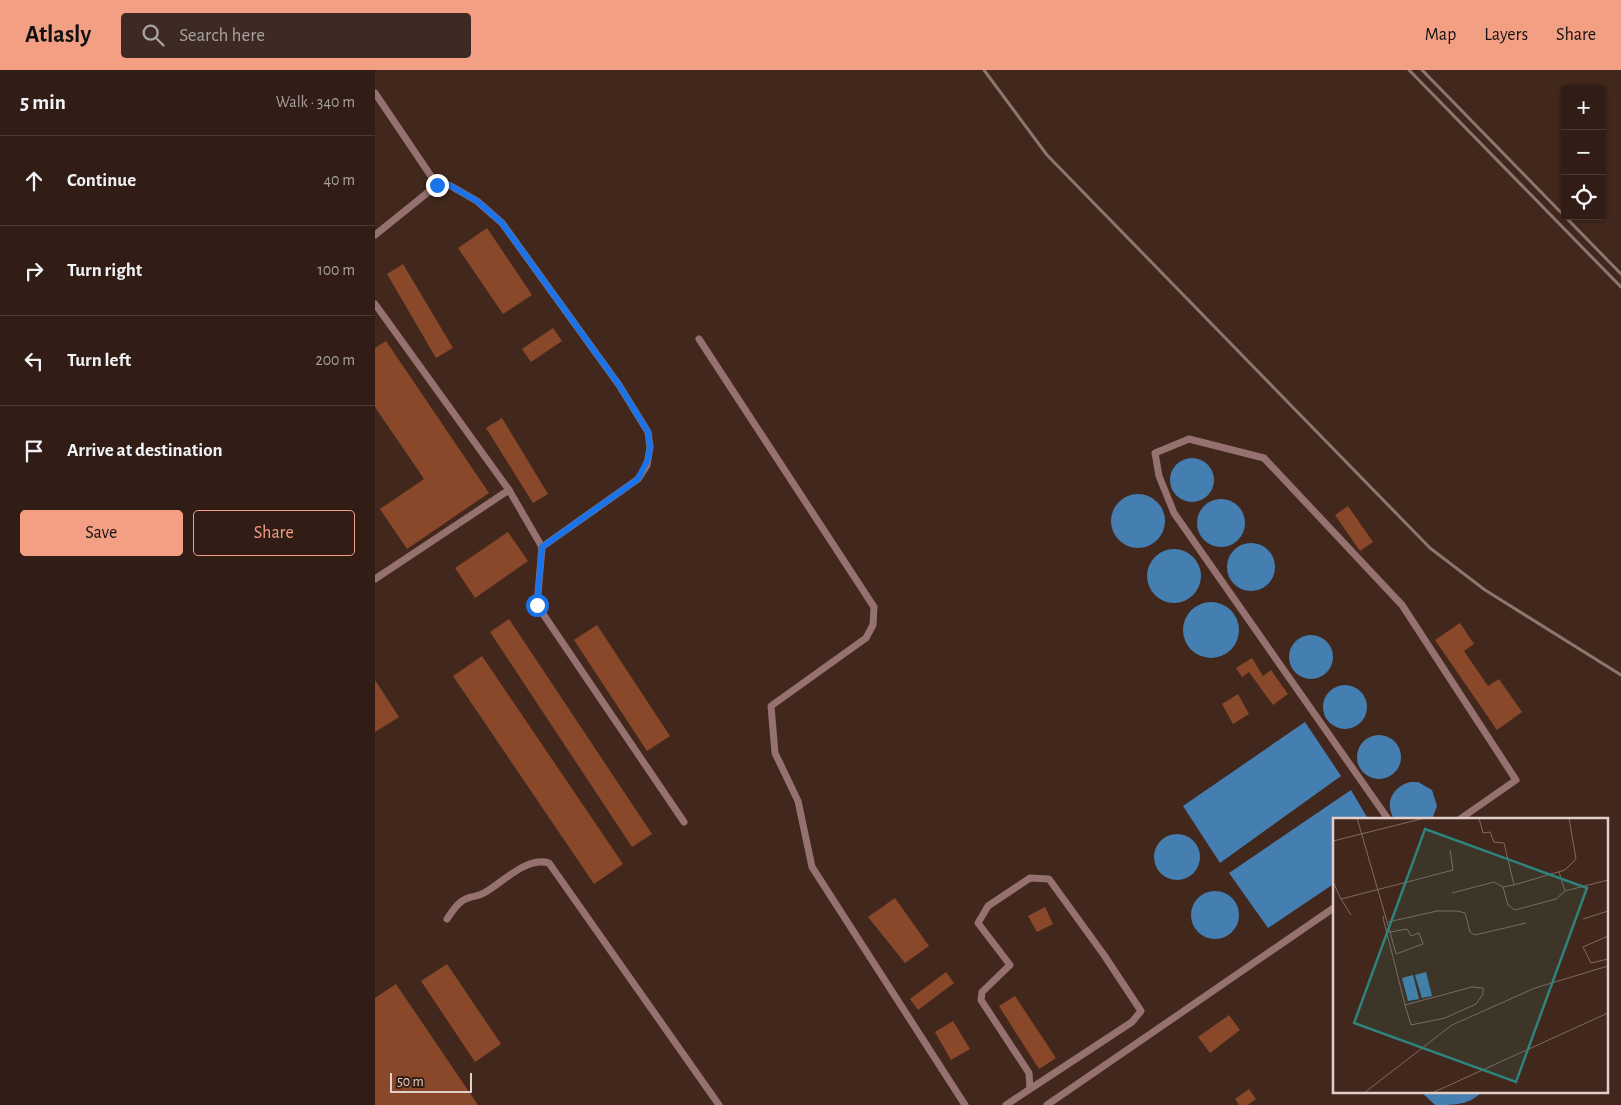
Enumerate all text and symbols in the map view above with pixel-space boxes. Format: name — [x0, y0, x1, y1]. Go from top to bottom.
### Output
search box — [121, 13, 471, 58]
icon: search — [139, 21, 167, 49]
text: Atlasly — [25, 23, 91, 47]
text: Search here — [179, 26, 265, 45]
text: Map — [1425, 26, 1456, 44]
text: Layers — [1484, 26, 1528, 44]
text: Share — [1556, 26, 1596, 44]
map controls — [1561, 85, 1606, 220]
button: + — [1561, 85, 1606, 130]
text: 5 min — [20, 92, 66, 113]
text: Walk · 340 m — [276, 94, 355, 110]
button: − — [1561, 130, 1606, 175]
icon: ahead — [20, 167, 48, 195]
text: Continue — [67, 171, 136, 190]
text: 40 m — [323, 172, 355, 188]
route end — [426, 174, 449, 197]
button: locate — [1561, 175, 1606, 220]
icon: right — [20, 257, 48, 285]
text: Turn right — [67, 261, 142, 280]
text: 100 m — [317, 262, 355, 278]
icon: left — [20, 347, 48, 375]
text: Turn left — [67, 351, 131, 370]
text: 200 m — [315, 352, 355, 368]
icon: arrive — [20, 437, 48, 465]
text: Arrive at destination — [67, 441, 223, 460]
button: Save — [20, 510, 183, 556]
button: Share — [193, 510, 355, 556]
route start — [526, 594, 549, 617]
inset map — [1333, 818, 1609, 1092]
scale bar — [390, 1070, 473, 1093]
text: 50 m — [397, 1075, 424, 1089]

